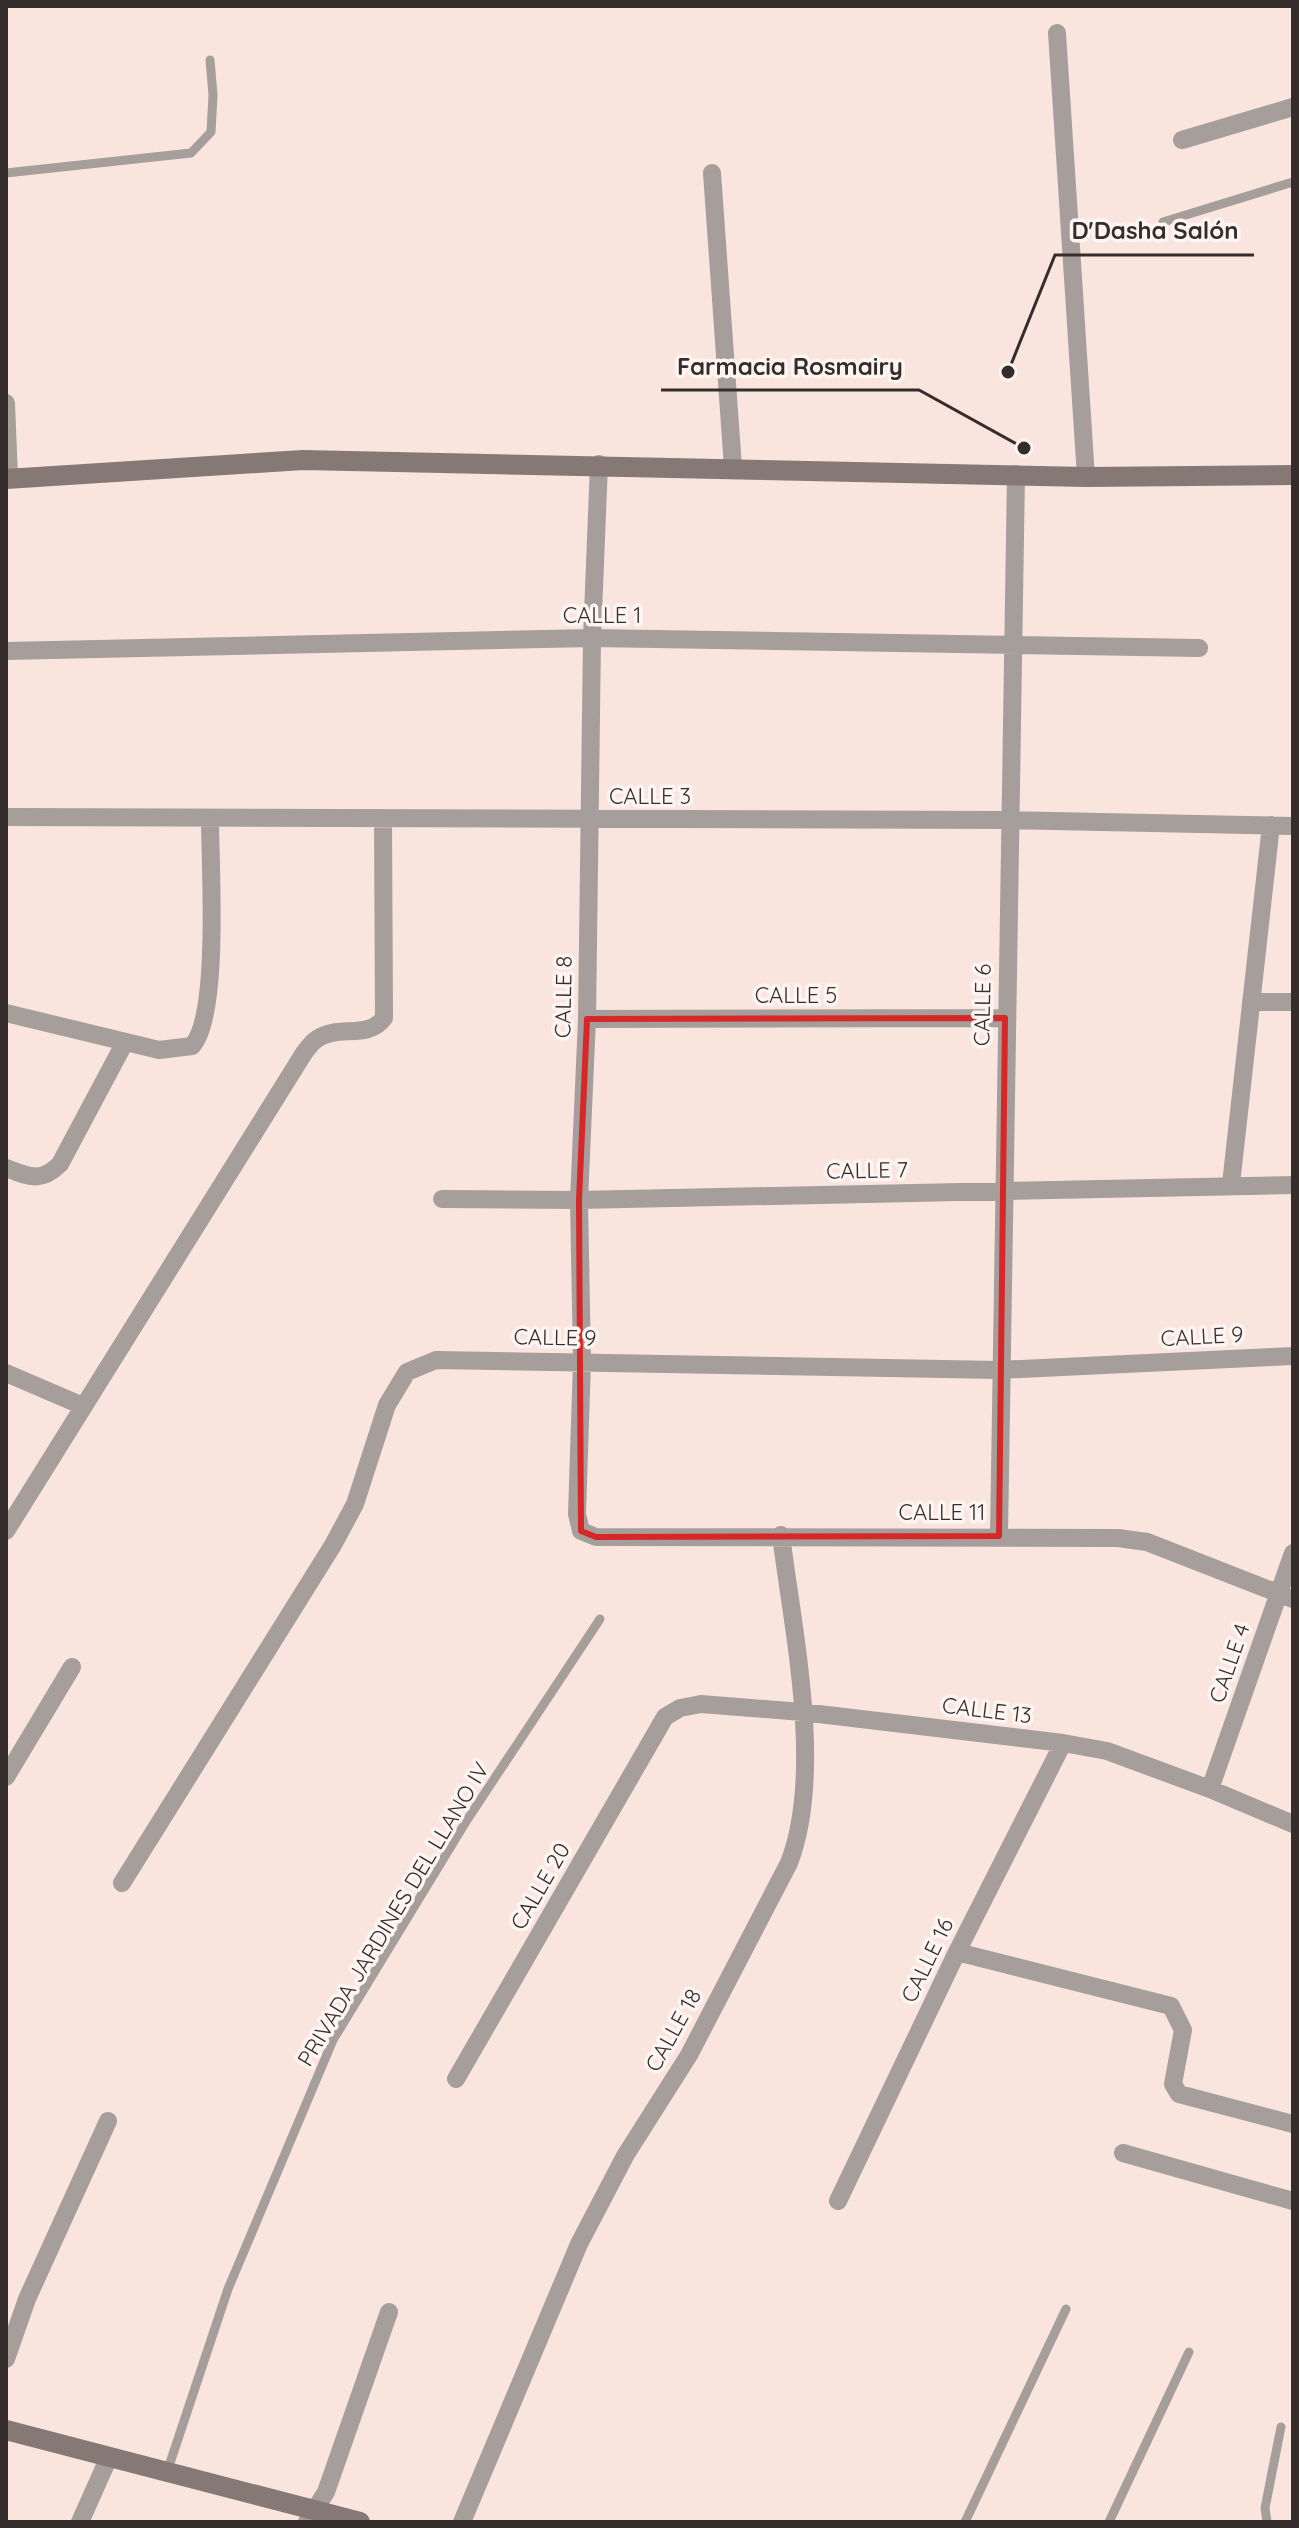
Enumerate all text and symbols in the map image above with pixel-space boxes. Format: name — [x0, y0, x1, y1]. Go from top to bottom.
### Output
callout: D'Dasha Salón — [1055, 207, 1254, 255]
text: D'Dasha Salón — [1071, 215, 1239, 245]
callout: Farmacia Rosmairy — [661, 342, 919, 390]
text: Farmacia Rosmairy — [677, 351, 903, 381]
street label: CALLE 1 — [563, 601, 641, 629]
street label: CALLE 3 — [609, 782, 691, 810]
street label: CALLE 8 — [548, 956, 578, 1038]
street label: CALLE 6 — [967, 963, 997, 1046]
street label: CALLE 5 — [755, 981, 837, 1009]
street label: CALLE 7 — [826, 1155, 908, 1185]
street label: CALLE 9 — [1160, 1320, 1244, 1352]
street label: CALLE 9 — [513, 1322, 597, 1352]
street label: CALLE 11 — [899, 1498, 985, 1526]
street label: CALLE 4 — [1202, 1620, 1256, 1706]
street label: CALLE 13 — [941, 1691, 1033, 1729]
street label: PRIVADA JARDINES DEL LLANO IV — [291, 1757, 495, 2071]
street label: CALLE 20 — [504, 1838, 576, 1934]
street label: CALLE 16 — [895, 1913, 959, 2007]
street label: CALLE 18 — [639, 1984, 707, 2076]

